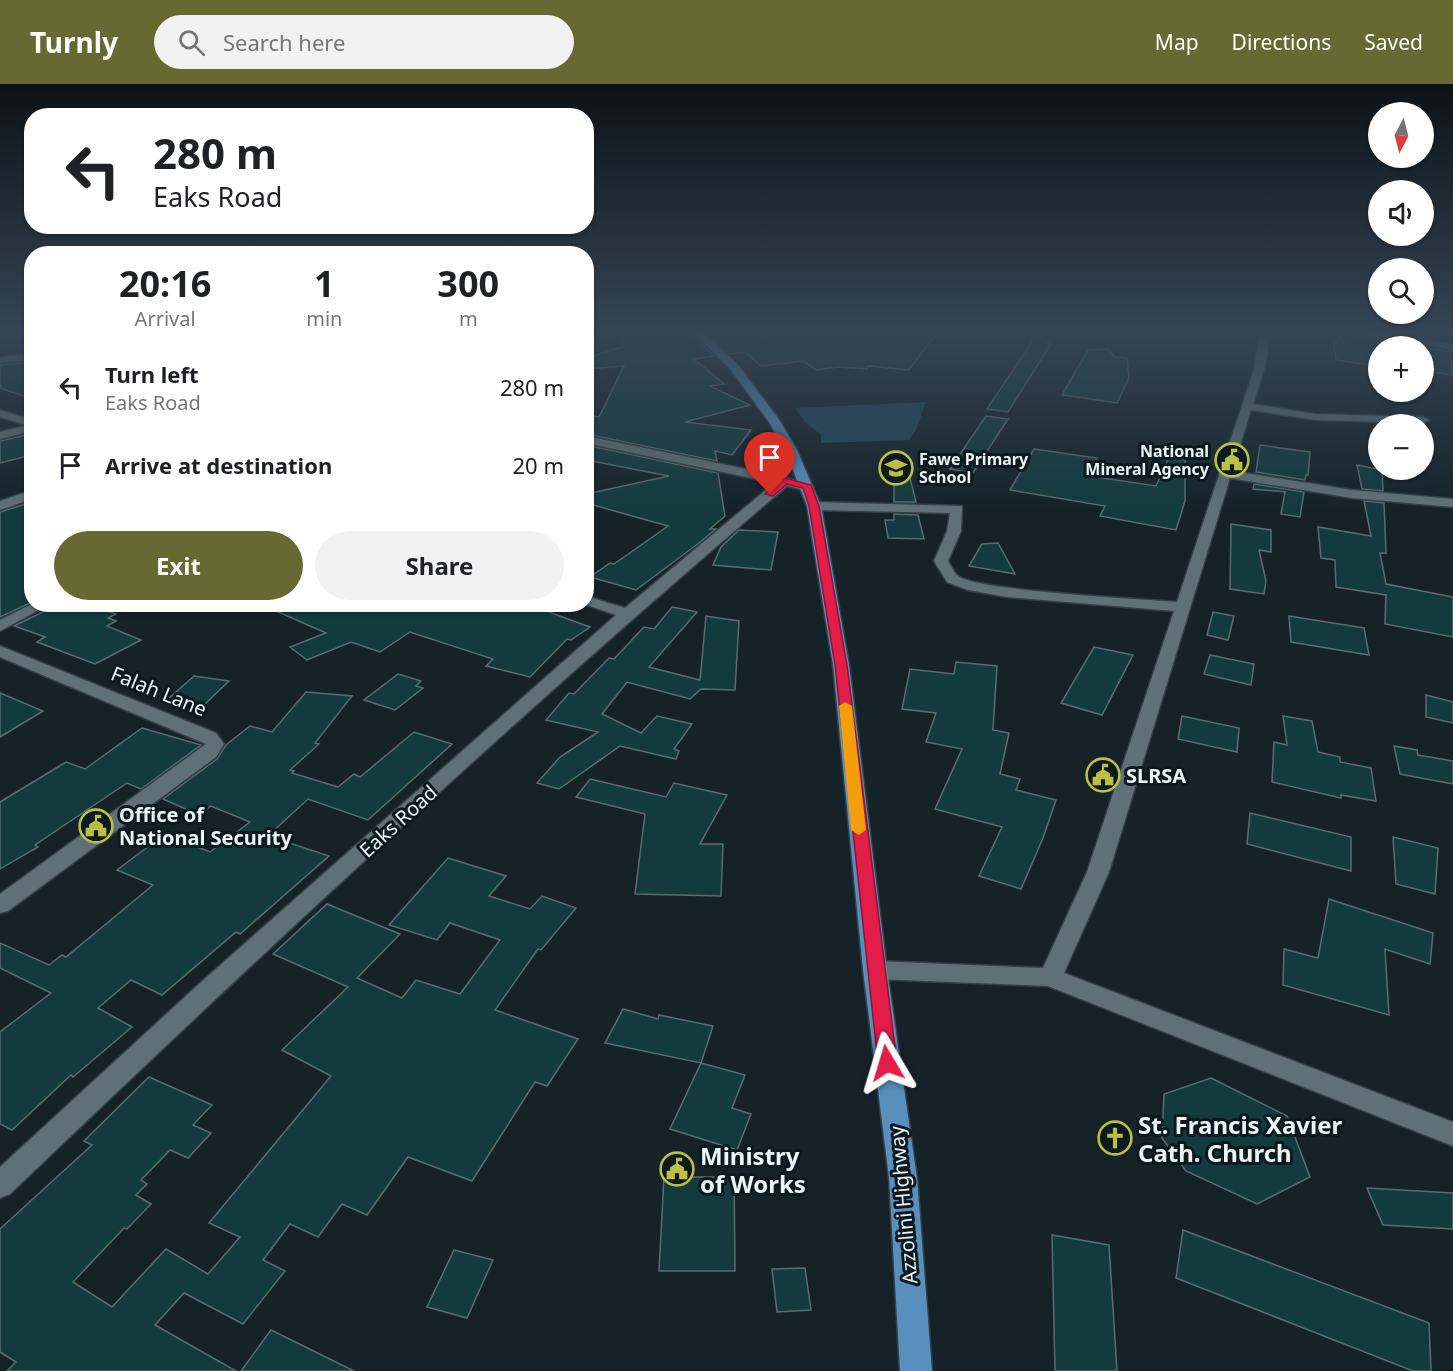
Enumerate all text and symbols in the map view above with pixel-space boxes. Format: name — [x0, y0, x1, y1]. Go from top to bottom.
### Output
search box — [154, 15, 574, 69]
text: Turnly — [30, 23, 118, 61]
icon: search — [175, 26, 208, 59]
text: Search here — [223, 27, 345, 57]
text: Map — [1155, 28, 1199, 56]
text: Directions — [1232, 28, 1331, 56]
text: Saved — [1364, 28, 1423, 56]
north arrow — [1368, 102, 1434, 168]
map controls — [1368, 102, 1434, 480]
text: 280 m — [153, 124, 277, 181]
icon: left — [54, 132, 132, 210]
text: Eaks Road — [153, 178, 282, 215]
button: sound — [1368, 180, 1434, 246]
button: search — [1368, 258, 1434, 324]
text: 20:16 — [119, 259, 211, 308]
text: 1 — [314, 259, 335, 308]
text: 300 — [437, 259, 499, 308]
text: Arrival — [135, 305, 196, 332]
text: min — [306, 305, 342, 332]
text: m — [459, 305, 478, 332]
button: + — [1368, 336, 1434, 402]
text: Turn left — [105, 359, 199, 389]
icon: left — [54, 371, 87, 404]
text: 280 m — [500, 372, 564, 402]
text: Eaks Road — [105, 389, 201, 416]
button: − — [1368, 414, 1434, 480]
pin — [744, 432, 795, 494]
place label: National Mineral Agency — [1085, 440, 1210, 480]
icon: arrive — [753, 441, 786, 474]
public building icon: National Mineral Agency — [1214, 442, 1250, 478]
place label: Fawe Primary School — [919, 448, 1029, 488]
icon: arrive — [54, 449, 87, 482]
text: Arrive at destination — [105, 450, 332, 480]
text: 20 m — [513, 450, 564, 480]
school or university icon: Fawe Primary School — [878, 450, 914, 486]
button: Exit — [54, 531, 303, 600]
button: Share — [315, 531, 564, 600]
street label: Falah Lane — [107, 660, 211, 722]
public building icon: SLRSA — [1085, 757, 1121, 793]
place label: SLRSA — [1126, 762, 1186, 789]
street label: Eaks Road — [353, 779, 443, 863]
place label: Office of National Security — [119, 801, 292, 851]
public building icon: Office of National Security — [78, 808, 114, 844]
position arrow — [855, 1031, 919, 1095]
place label: St. Francis Xavier Cath. Church — [1138, 1108, 1343, 1169]
church icon: St. Francis Xavier Cath. Church — [1097, 1120, 1133, 1156]
street label: Azzolini Highway — [883, 1124, 923, 1285]
place label: Ministry of Works — [700, 1139, 806, 1200]
public building icon: Ministry of Works — [659, 1151, 695, 1187]

